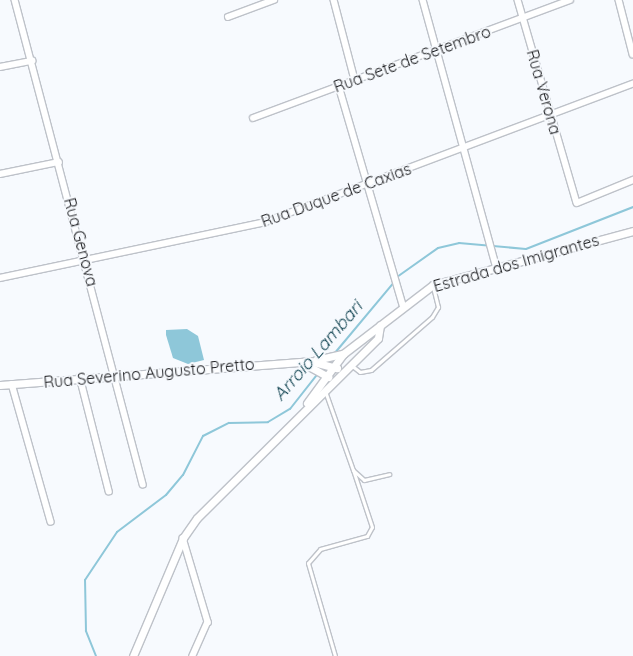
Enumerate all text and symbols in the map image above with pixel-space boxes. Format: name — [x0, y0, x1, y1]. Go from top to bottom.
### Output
street label: Rua Sete de Setembro — [331, 22, 493, 96]
street label: Rua Verona — [523, 47, 565, 137]
street label: Rua Duque de Caxias — [258, 159, 414, 231]
street label: Rua Genova — [60, 196, 102, 288]
street label: Estrada dos Imigrantes — [431, 230, 601, 296]
water label: Arroio Lambari — [269, 297, 367, 405]
street label: Rua Severino Augusto Pretto — [43, 354, 255, 392]

